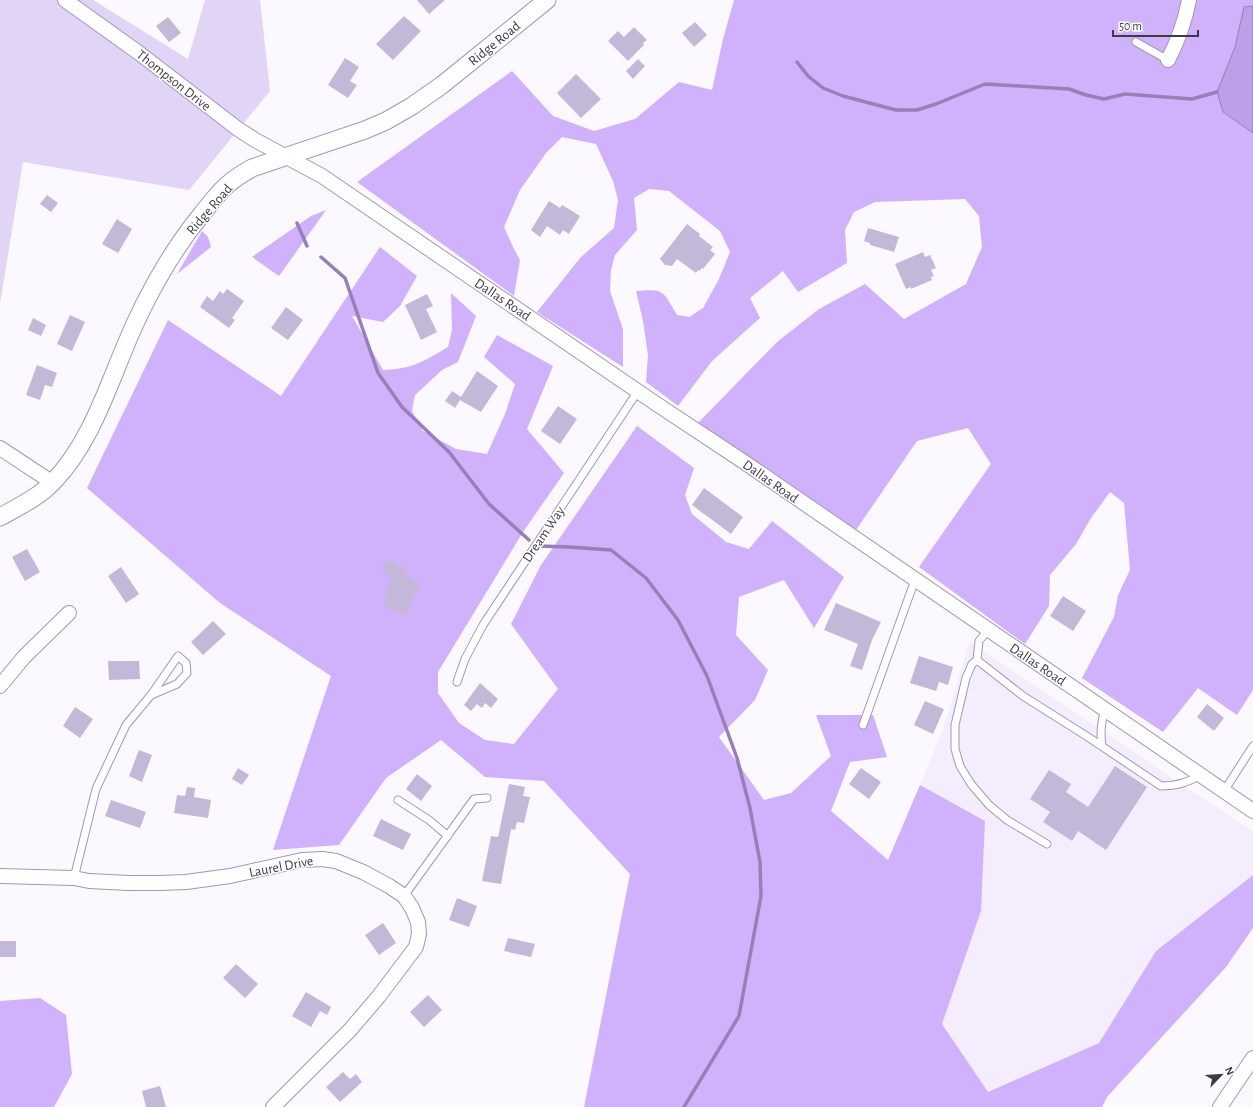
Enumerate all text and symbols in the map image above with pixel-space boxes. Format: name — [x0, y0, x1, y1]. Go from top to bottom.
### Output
scale bar — [1113, 12, 1198, 38]
street label: Ridge Road — [466, 19, 523, 69]
text: 50 m — [1119, 20, 1142, 32]
street label: Thompson Drive — [134, 48, 213, 114]
street label: Ridge Road — [184, 182, 235, 238]
street label: Dallas Road — [472, 276, 533, 324]
street label: Dallas Road — [740, 458, 801, 506]
street label: Dream Way — [520, 504, 567, 565]
street label: Dallas Road — [1007, 641, 1068, 689]
street label: Laurel Drive — [248, 854, 315, 880]
north arrow — [1201, 1055, 1241, 1095]
text: N — [1223, 1065, 1236, 1077]

